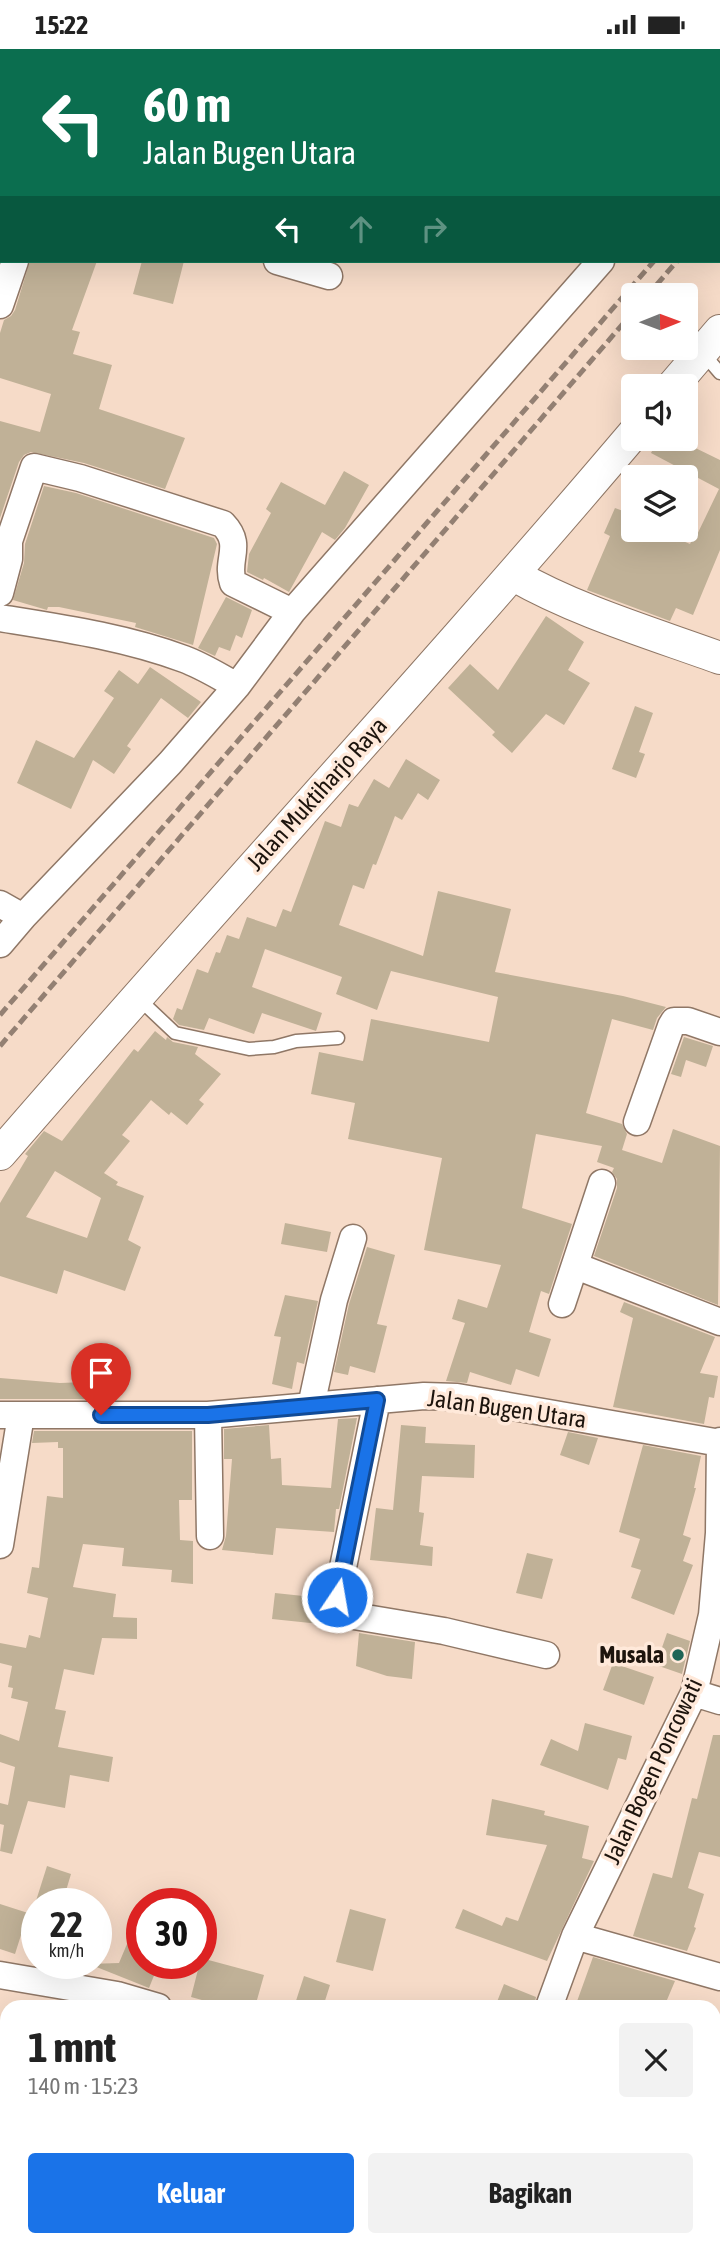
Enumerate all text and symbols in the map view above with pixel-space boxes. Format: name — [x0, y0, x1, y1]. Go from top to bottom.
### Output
text: 15:22 — [35, 10, 89, 40]
text: 60 m — [143, 76, 231, 132]
icon: left — [28, 77, 119, 168]
text: Jalan Bugen Utara — [143, 134, 356, 171]
icon: left — [269, 210, 307, 248]
icon: ahead — [342, 210, 380, 248]
icon: right — [415, 210, 453, 248]
north arrow — [621, 283, 698, 361]
map controls — [621, 283, 698, 542]
button: sound — [621, 374, 698, 451]
button: layers — [621, 465, 698, 542]
street label: Jalan Muktiharjo Raya — [241, 712, 392, 875]
pin — [71, 1343, 131, 1415]
icon: arrive — [82, 1354, 120, 1392]
street label: Jalan Bugen Utara — [426, 1384, 588, 1433]
position arrow — [300, 1560, 374, 1634]
place label: Musala — [599, 1641, 664, 1668]
marker: Musala — [670, 1647, 686, 1663]
street label: Jalan Bogen Poncowati — [598, 1674, 707, 1868]
speed limit sign: 30 — [126, 1888, 217, 1979]
text: 22 — [50, 1904, 83, 1944]
text: km/h — [49, 1940, 84, 1961]
text: 1 mnt — [28, 2023, 116, 2071]
button: close — [619, 2023, 693, 2097]
text: 140 m · 15:23 — [28, 2073, 139, 2099]
button: Keluar — [28, 2153, 354, 2233]
button: Bagikan — [368, 2153, 693, 2233]

